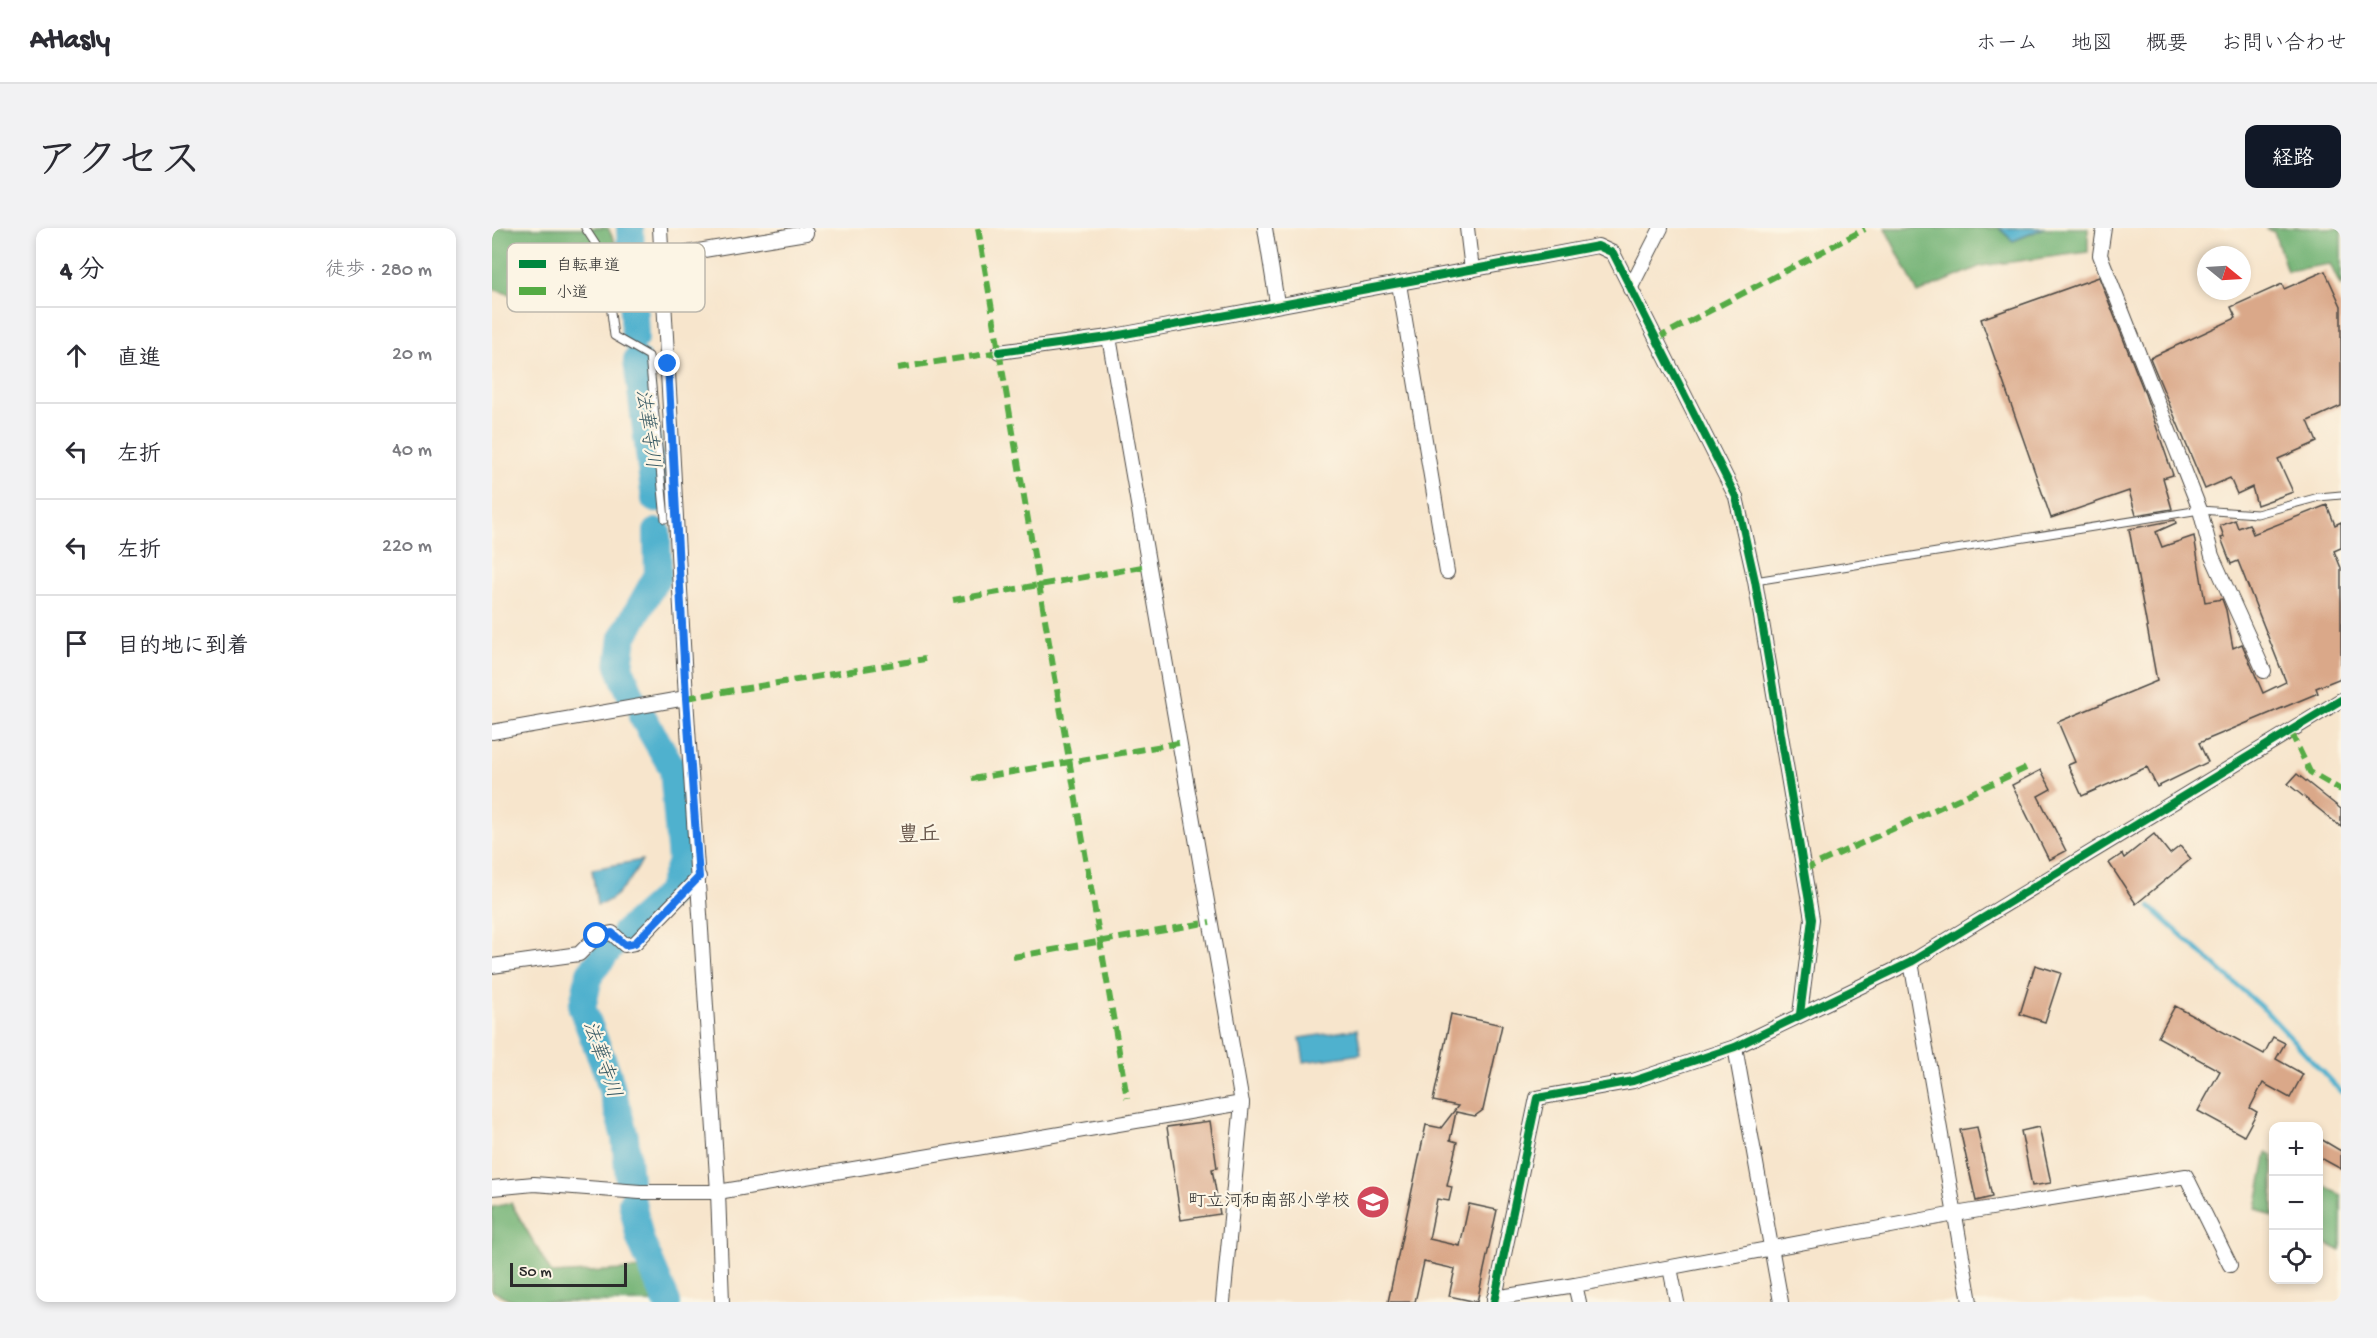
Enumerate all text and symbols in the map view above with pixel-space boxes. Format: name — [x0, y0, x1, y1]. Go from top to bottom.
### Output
text: Atlasly — [30, 25, 110, 58]
text: ホーム — [1976, 33, 2038, 58]
text: 地図 — [2071, 33, 2113, 58]
text: 概要 — [2146, 33, 2188, 58]
text: お問い合わせ — [2221, 33, 2347, 58]
button: 経路 — [2245, 125, 2341, 188]
text: アクセス — [36, 140, 201, 189]
legend — [507, 243, 705, 312]
north arrow — [2197, 246, 2251, 300]
text: 自転車道 — [556, 256, 620, 277]
text: 4 分 — [60, 257, 104, 288]
text: 徒歩 · 280 m — [325, 260, 432, 283]
text: 小道 — [556, 284, 588, 304]
icon: ahead — [60, 339, 93, 372]
text: 20 m — [392, 344, 432, 367]
text: 直進 — [117, 347, 161, 373]
route end — [654, 350, 680, 376]
water label: 法華寺川 — [629, 388, 665, 470]
icon: left — [60, 435, 93, 468]
text: 40 m — [392, 440, 432, 463]
text: 左折 — [117, 443, 161, 469]
icon: left — [60, 531, 93, 564]
text: 220 m — [382, 536, 432, 559]
text: 左折 — [117, 539, 161, 565]
icon: arrive — [60, 627, 93, 660]
text: 目的地に到着 — [117, 635, 249, 661]
district label: 豊丘 — [898, 823, 940, 849]
route start — [583, 922, 609, 948]
water label: 法華寺川 — [576, 1018, 626, 1102]
map controls — [2269, 1122, 2323, 1284]
button: + — [2269, 1122, 2323, 1176]
button: − — [2269, 1176, 2323, 1230]
school or university icon: 町立河和南部小学校 — [1355, 1184, 1391, 1220]
place label: 町立河和南部小学校 — [1188, 1191, 1350, 1213]
button: locate — [2269, 1230, 2323, 1284]
scale bar — [510, 1260, 627, 1288]
text: 50 m — [519, 1264, 552, 1283]

